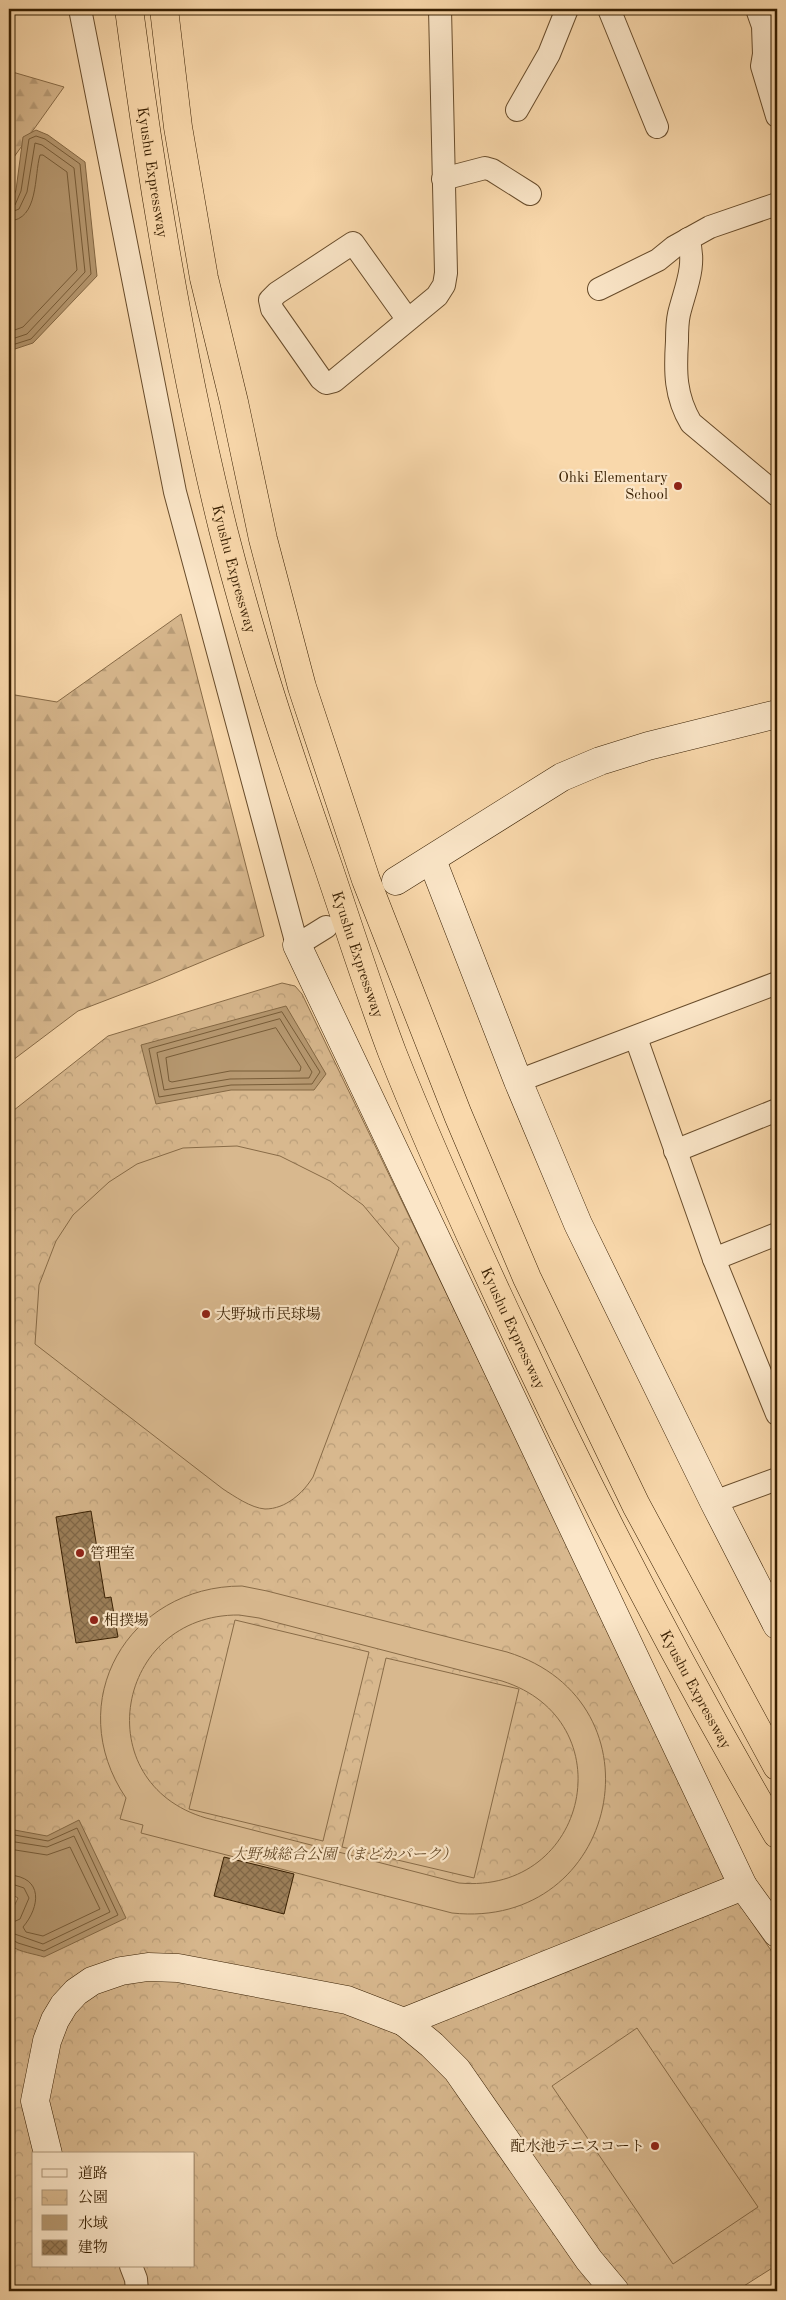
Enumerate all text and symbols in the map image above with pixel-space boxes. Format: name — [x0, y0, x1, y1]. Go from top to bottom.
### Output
street label: Kyushu Expressway — [134, 106, 169, 239]
place label: Ohki Elementary School — [558, 471, 668, 503]
marker: Ohki Elementary School — [672, 480, 684, 492]
street label: Kyushu Expressway — [208, 503, 257, 635]
street label: Kyushu Expressway — [328, 890, 385, 1020]
street label: Kyushu Expressway — [477, 1265, 547, 1392]
place label: 大野城市民球場 — [216, 1306, 321, 1323]
marker: 大野城市民球場 — [200, 1308, 212, 1320]
place label: 管理室 — [90, 1545, 135, 1562]
marker: 管理室 — [74, 1547, 86, 1559]
place label: 相撲場 — [104, 1612, 149, 1629]
marker: 相撲場 — [88, 1614, 100, 1626]
street label: Kyushu Expressway — [656, 1628, 733, 1752]
park label: 大野城総合公園（まどかパーク） — [231, 1846, 457, 1863]
place label: 配水池テニスコート — [511, 2138, 645, 2155]
marker: 配水池テニスコート — [649, 2140, 661, 2152]
legend — [32, 2152, 195, 2268]
text: 道路 — [78, 2165, 108, 2182]
text: 公園 — [78, 2189, 108, 2206]
text: 水域 — [78, 2215, 108, 2232]
text: 建物 — [78, 2239, 108, 2256]

